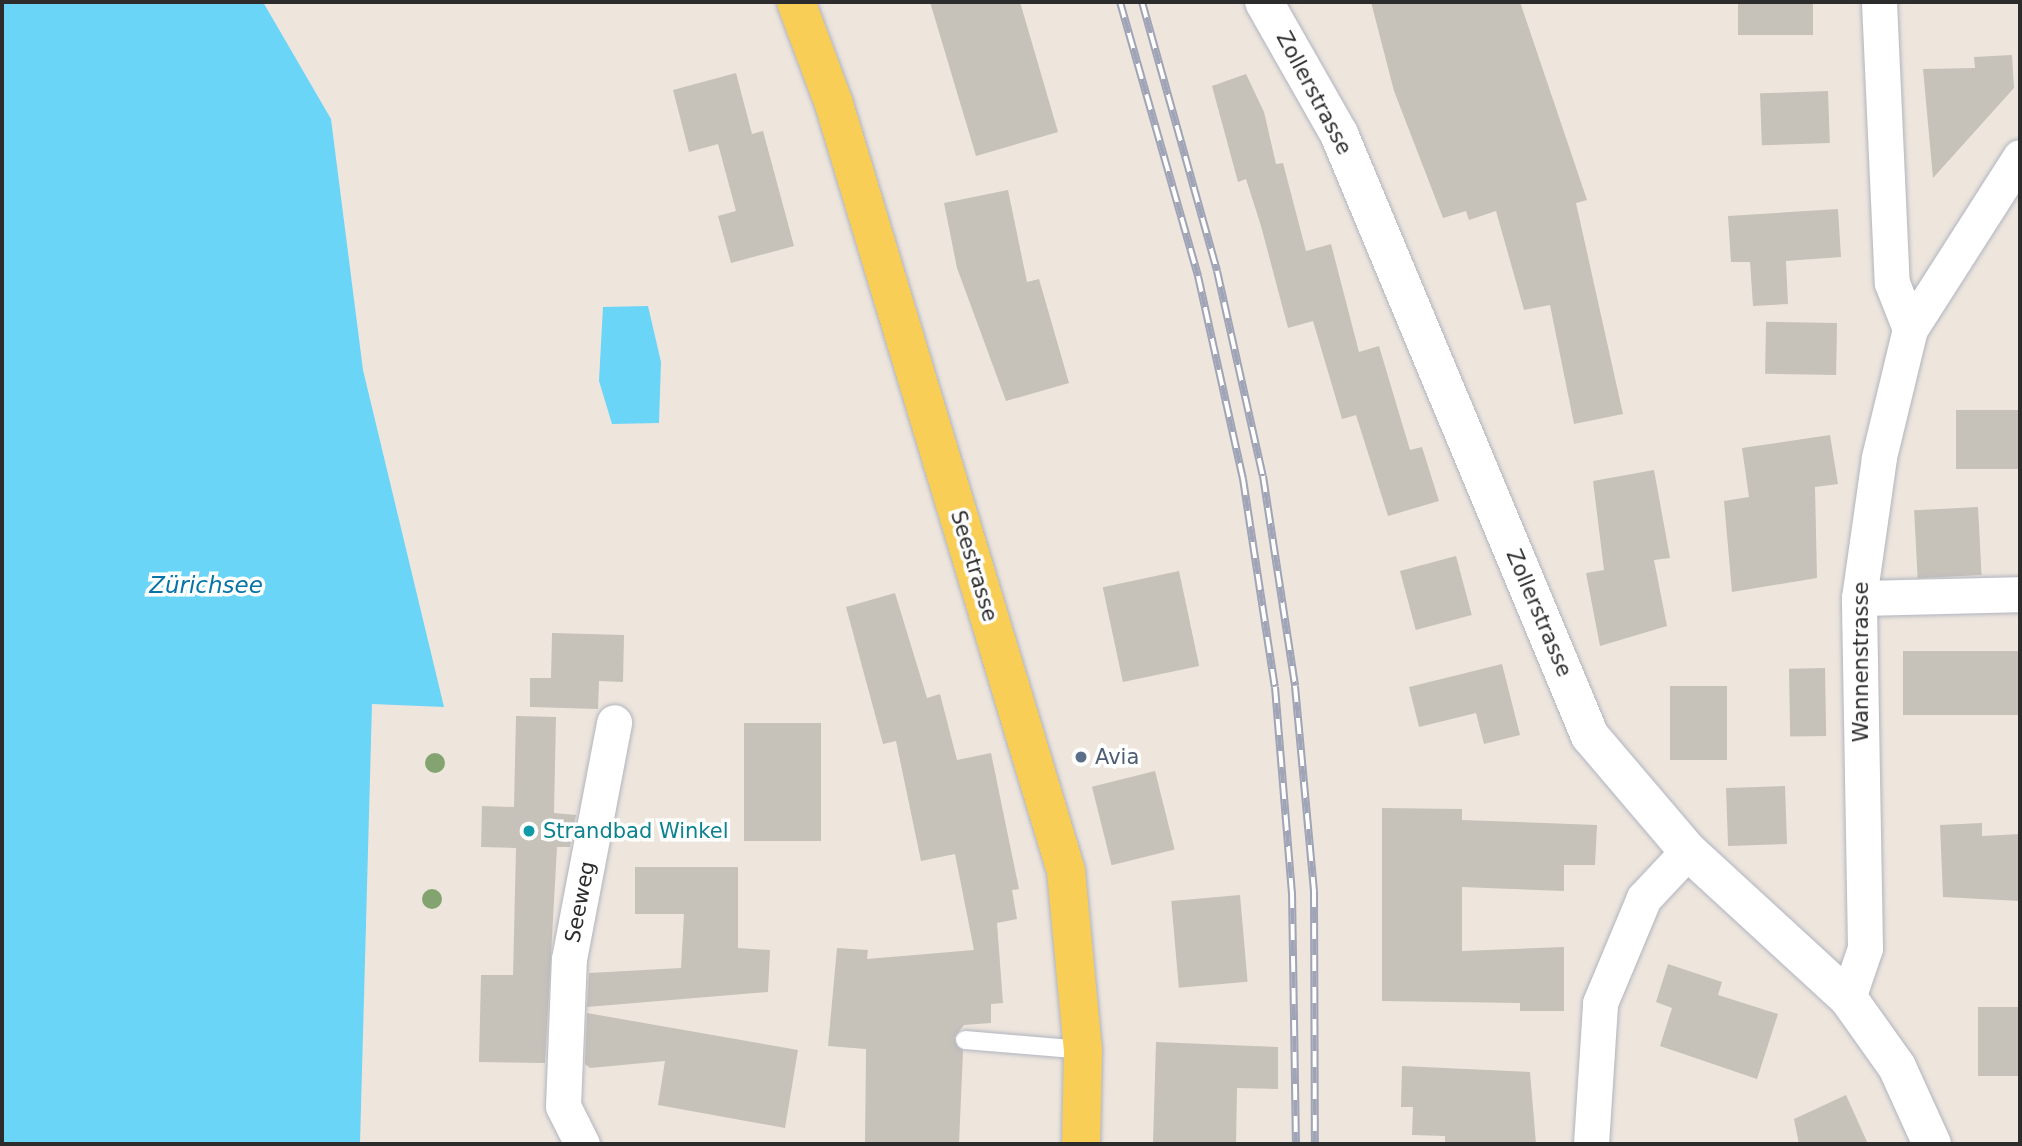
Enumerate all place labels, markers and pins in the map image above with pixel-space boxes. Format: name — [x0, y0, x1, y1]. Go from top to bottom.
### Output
place label: Avia — [1095, 744, 1139, 770]
marker: Avia — [1073, 749, 1089, 765]
place label: Strandbad Winkel — [543, 818, 729, 844]
marker: Strandbad Winkel — [521, 823, 537, 839]

